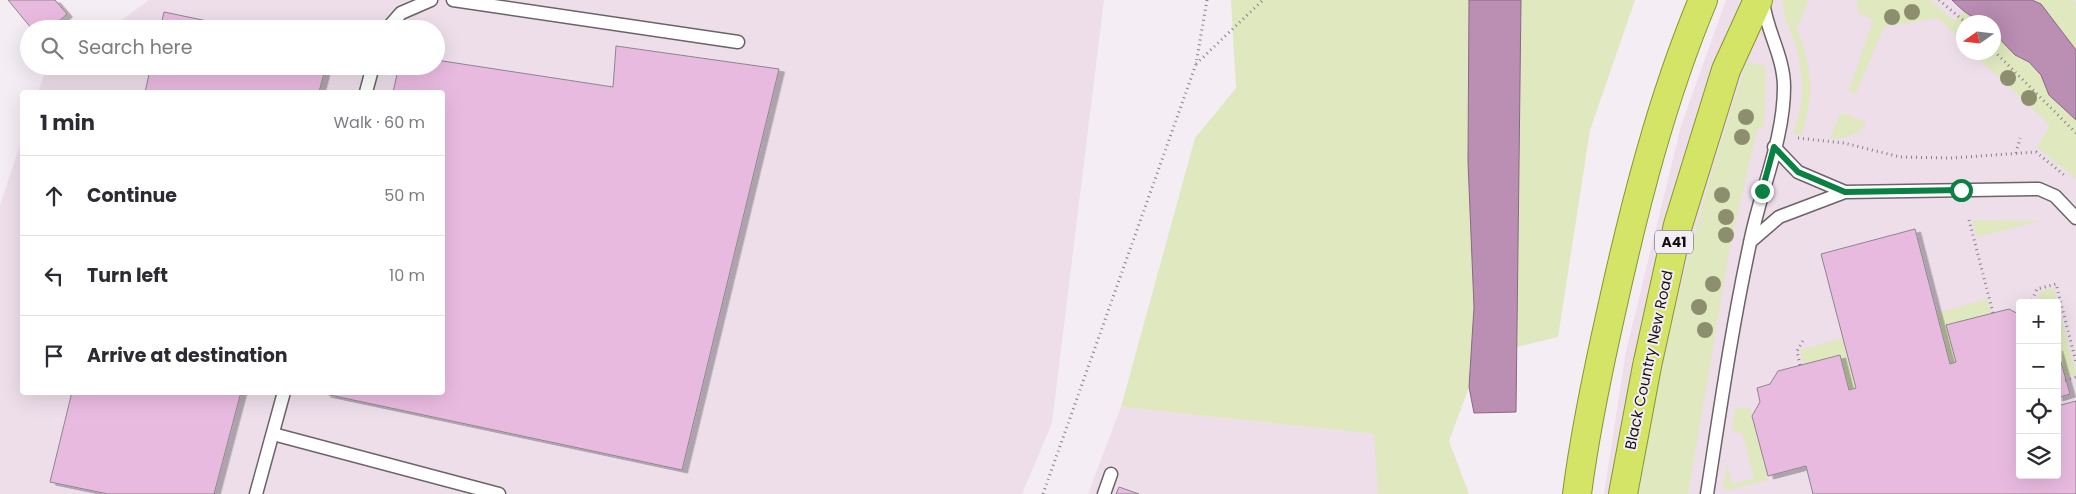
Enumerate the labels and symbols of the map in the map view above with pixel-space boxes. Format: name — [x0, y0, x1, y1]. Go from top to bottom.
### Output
north arrow — [1956, 15, 2001, 60]
route start — [1950, 179, 1973, 202]
route end — [1751, 180, 1774, 203]
road number: A41 — [1655, 230, 1693, 253]
street label: Black Country New Road — [1619, 268, 1678, 452]

